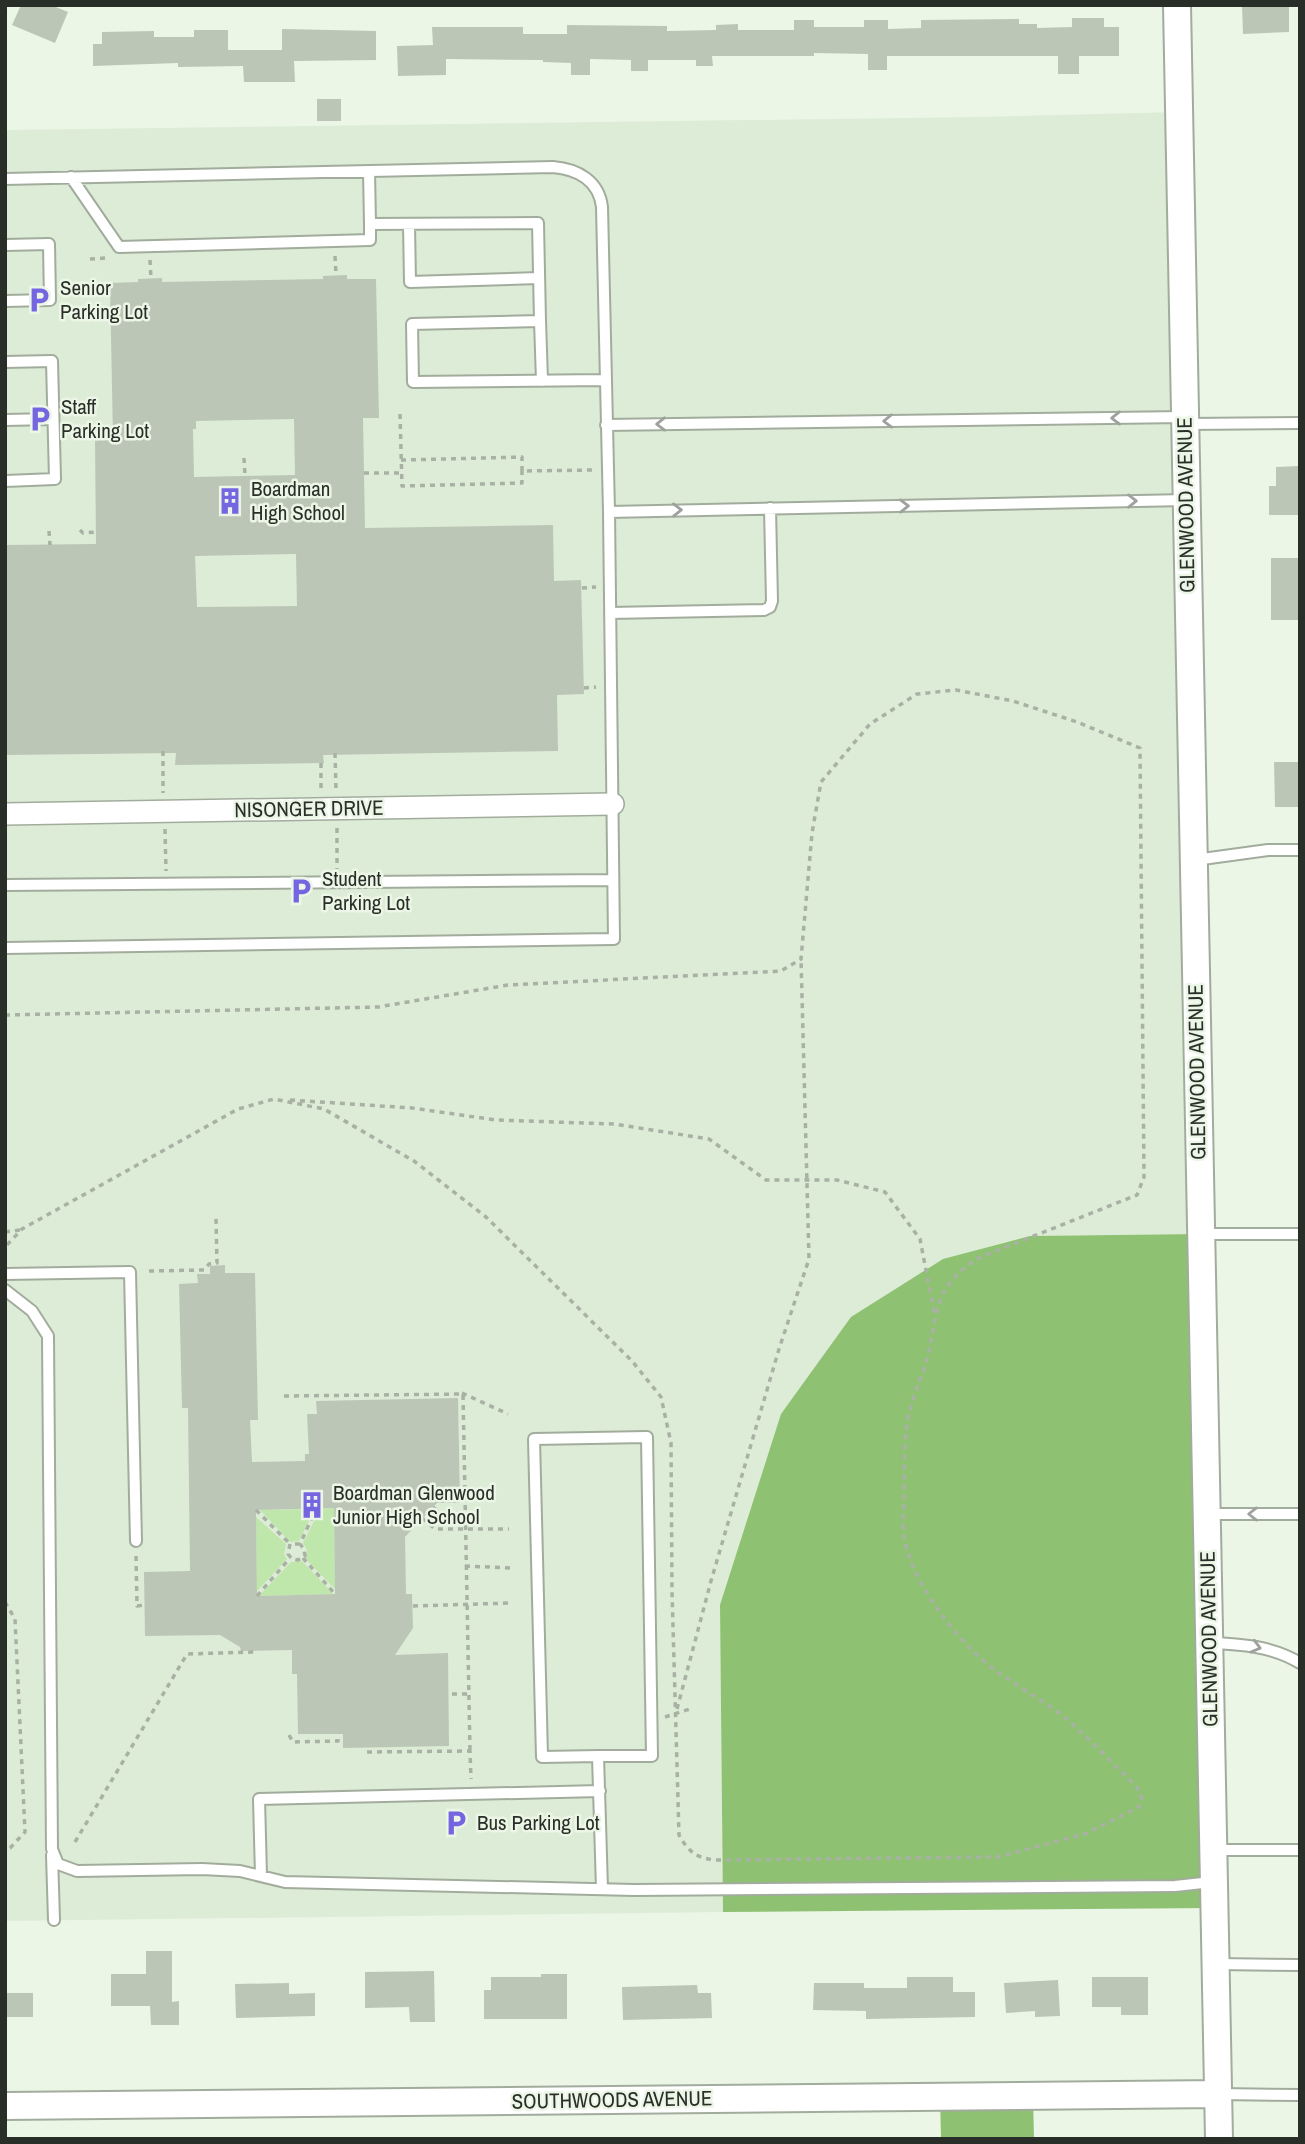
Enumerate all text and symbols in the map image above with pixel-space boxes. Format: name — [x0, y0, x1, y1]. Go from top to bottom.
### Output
place label: Senior Parking Lot — [60, 273, 148, 326]
parking icon: Senior Parking Lot — [24, 285, 54, 315]
place label: Staff Parking Lot — [61, 392, 149, 445]
parking icon: Staff Parking Lot — [25, 404, 55, 434]
one-way arrow — [1110, 410, 1121, 426]
one-way arrow — [883, 413, 893, 429]
one-way arrow — [655, 416, 666, 432]
street label: GLENWOOD AVENUE — [1169, 417, 1202, 593]
place label: Boardman High School — [251, 474, 345, 527]
building icon: Boardman High School — [215, 486, 245, 516]
one-way arrow — [1127, 493, 1138, 509]
one-way arrow — [899, 498, 910, 513]
one-way arrow — [672, 503, 683, 518]
street label: NISONGER DRIVE — [234, 793, 384, 824]
place label: Student Parking Lot — [322, 864, 410, 917]
parking icon: Student Parking Lot — [286, 876, 316, 906]
street label: GLENWOOD AVENUE — [1180, 984, 1213, 1160]
place label: Boardman Glenwood Junior High School — [333, 1478, 495, 1531]
building icon: Boardman Glenwood Junior High School — [297, 1490, 327, 1520]
one-way arrow — [1247, 1506, 1258, 1522]
street label: GLENWOOD AVENUE — [1192, 1551, 1225, 1727]
one-way arrow — [1250, 1639, 1262, 1653]
parking icon: Bus Parking Lot — [441, 1808, 471, 1838]
place label: Bus Parking Lot — [477, 1808, 600, 1837]
street label: SOUTHWOODS AVENUE — [511, 2083, 713, 2116]

